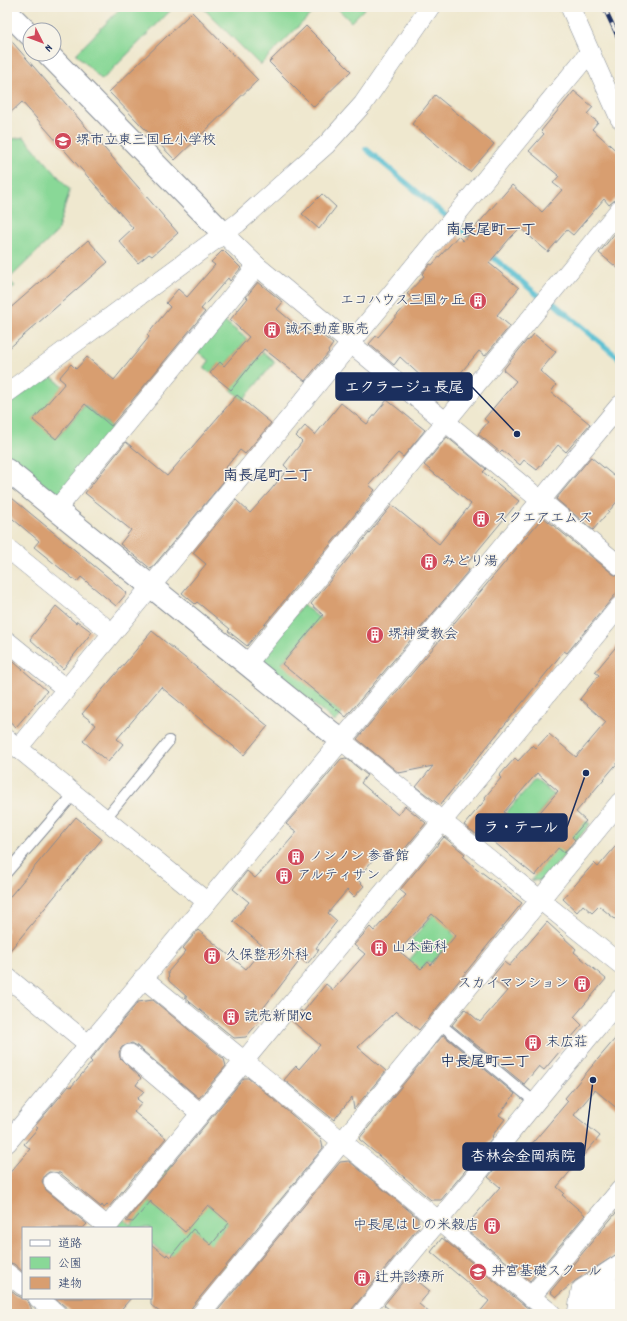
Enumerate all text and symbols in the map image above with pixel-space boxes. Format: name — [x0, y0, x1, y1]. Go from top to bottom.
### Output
north arrow — [22, 22, 62, 62]
text: N — [40, 40, 56, 55]
school or university icon: 堺市立東三国丘小学校 — [53, 131, 73, 151]
place label: 堺市立東三国丘小学校 — [76, 131, 216, 151]
district label: 南長尾町一丁 — [446, 220, 536, 242]
place label: エコハウス三国ヶ丘 — [340, 291, 465, 311]
building icon: エコハウス三国ヶ丘 — [468, 291, 488, 311]
building icon: 誠不動産販売 — [262, 320, 282, 340]
place label: 誠不動産販売 — [285, 320, 369, 340]
callout: エクラージュ長尾 — [336, 373, 472, 400]
text: エクラージュ長尾 — [344, 378, 464, 400]
district label: 南長尾町二丁 — [223, 466, 313, 488]
building icon: スクエアエムズ — [471, 509, 491, 529]
place label: スクエアエムズ — [494, 509, 592, 529]
building icon: みどり湯 — [419, 552, 439, 572]
place label: みどり湯 — [442, 552, 498, 572]
building icon: 堺神愛教会 — [365, 625, 385, 645]
place label: 堺神愛教会 — [388, 625, 458, 645]
callout: ラ・テール — [476, 814, 567, 841]
text: ラ・テール — [484, 818, 558, 840]
building icon: ノンノン 参番館 — [286, 847, 306, 867]
place label: ノンノン 参番館 — [309, 847, 409, 867]
building icon: アルティサン — [274, 866, 294, 886]
place label: アルティサン — [297, 866, 380, 886]
building icon: 山本歯科 — [369, 938, 389, 958]
place label: 山本歯科 — [392, 938, 448, 958]
building icon: 久保整形外科 — [202, 946, 222, 966]
place label: 久保整形外科 — [225, 946, 309, 966]
place label: スカイマンション — [458, 974, 569, 994]
building icon: スカイマンション — [572, 974, 592, 994]
building icon: 読売新聞YC — [221, 1007, 241, 1027]
place label: 読売新聞YC — [244, 1007, 312, 1027]
building icon: 末広荘 — [523, 1033, 543, 1053]
place label: 末広荘 — [546, 1033, 588, 1053]
district label: 中長尾町二丁 — [440, 1052, 530, 1074]
callout: 杏林会金岡病院 — [463, 1143, 584, 1170]
text: 杏林会金岡病院 — [470, 1147, 576, 1169]
place label: 中長尾はしの米穀店 — [353, 1216, 479, 1236]
building icon: 中長尾はしの米穀店 — [482, 1216, 502, 1236]
legend — [22, 1227, 152, 1299]
text: 道路 — [58, 1236, 82, 1253]
text: 公園 — [58, 1256, 82, 1273]
school or university icon: 井宮基礎スクール — [468, 1262, 488, 1282]
place label: 井宮基礎スクール — [491, 1262, 602, 1282]
building icon: 辻井診療所 — [352, 1268, 372, 1288]
place label: 辻井診療所 — [375, 1268, 445, 1288]
text: 建物 — [58, 1276, 82, 1293]

